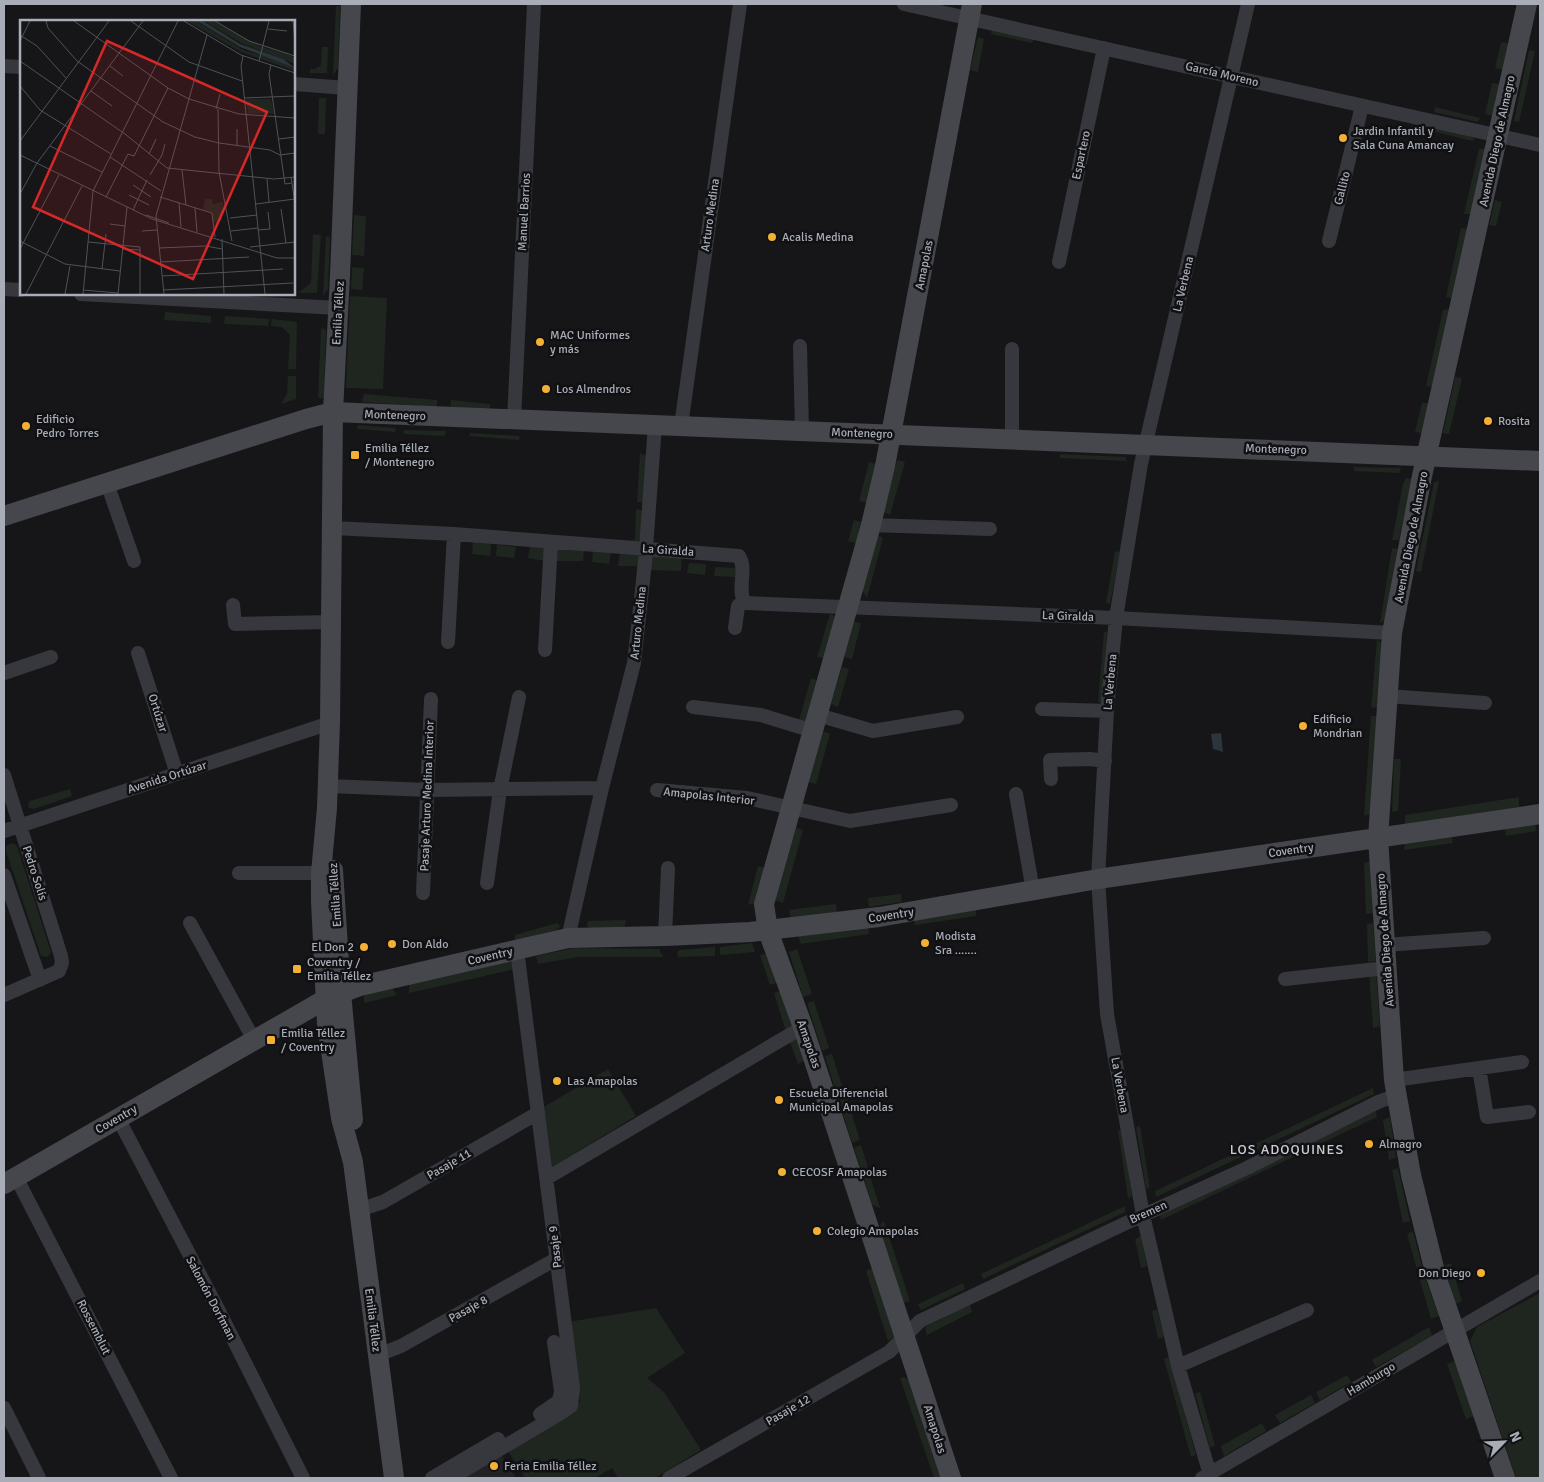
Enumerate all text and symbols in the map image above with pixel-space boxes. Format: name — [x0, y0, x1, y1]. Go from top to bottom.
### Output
inset map — [20, 20, 295, 295]
street label: García Moreno — [1184, 59, 1260, 90]
street label: Avenida Diego de Almagro — [1476, 74, 1519, 208]
place label: Jardin Infantil y Sala Cuna Amancay — [1353, 124, 1454, 153]
street label: Espartero — [1069, 129, 1094, 181]
marker: Jardin Infantil y Sala Cuna Amancay — [1337, 132, 1349, 144]
street label: Gallito — [1331, 170, 1354, 207]
street label: Manuel Barrios — [515, 173, 534, 251]
street label: Arturo Medina — [698, 178, 723, 253]
place label: Acalis Medina — [782, 230, 854, 245]
marker: Acalis Medina — [766, 231, 778, 243]
street label: Amapolas — [912, 239, 937, 291]
street label: La Verbena — [1170, 255, 1197, 313]
street label: Emilia Téllez — [329, 281, 348, 345]
place label: MAC Uniformes y más — [550, 328, 630, 357]
marker: MAC Uniformes y más — [534, 336, 546, 348]
place label: Los Almendros — [556, 382, 631, 397]
marker: Los Almendros — [540, 383, 552, 395]
street label: Montenegro — [364, 407, 426, 424]
place label: Edificio Pedro Torres — [36, 412, 99, 441]
place label: Rosita — [1498, 414, 1530, 429]
marker: Rosita — [1482, 415, 1494, 427]
marker: Edificio Pedro Torres — [20, 420, 32, 432]
street label: Montenegro — [831, 425, 893, 442]
place label: Emilia Téllez / Montenegro — [365, 441, 435, 470]
street label: Montenegro — [1245, 441, 1307, 458]
marker: Emilia Téllez / Montenegro — [349, 449, 361, 461]
street label: Avenida Diego de Almagro — [1391, 470, 1432, 604]
street label: La Giralda — [641, 541, 695, 560]
street label: Arturo Medina — [627, 586, 650, 661]
street label: La Giralda — [1042, 608, 1094, 625]
street label: La Verbena — [1101, 653, 1120, 711]
street label: Ortúzar — [144, 692, 171, 735]
place label: Edificio Mondrian — [1313, 712, 1362, 741]
street label: Pasaje Arturo Medina Interior — [417, 720, 438, 872]
marker: Edificio Mondrian — [1297, 720, 1309, 732]
street label: Avenida Ortúzar — [126, 757, 209, 797]
street label: Amapolas Interior — [663, 784, 756, 809]
street label: Coventry — [1267, 840, 1315, 861]
street label: Pedro Solís — [19, 844, 50, 902]
street label: Emilia Téllez — [326, 862, 345, 927]
street label: Avenida Diego de Almagro — [1373, 873, 1398, 1007]
street label: Coventry — [867, 904, 915, 926]
place label: Modista Sra ....... — [935, 929, 977, 958]
place label: Don Aldo — [402, 937, 448, 952]
marker: Modista Sra ....... — [919, 937, 931, 949]
marker: Don Aldo — [386, 938, 398, 950]
place label: El Don 2 — [311, 940, 354, 955]
marker: El Don 2 — [358, 941, 370, 953]
street label: Coventry — [466, 944, 514, 969]
place label: Coventry / Emilia Téllez — [307, 955, 371, 984]
marker: Coventry / Emilia Téllez — [291, 963, 303, 975]
street label: Amapolas — [793, 1018, 824, 1070]
place label: Emilia Téllez / Coventry — [281, 1026, 345, 1055]
marker: Emilia Téllez / Coventry — [265, 1034, 277, 1046]
street label: La Verbena — [1107, 1056, 1132, 1114]
place label: Las Amapolas — [567, 1074, 638, 1089]
marker: Las Amapolas — [551, 1075, 563, 1087]
place label: Escuela Diferencial Municipal Amapolas — [789, 1086, 893, 1115]
marker: Escuela Diferencial Municipal Amapolas — [773, 1094, 785, 1106]
street label: Coventry — [93, 1101, 140, 1137]
place label: Almagro — [1379, 1137, 1422, 1152]
marker: Almagro — [1363, 1138, 1375, 1150]
district label: LOS ADOQUINES — [1230, 1141, 1344, 1158]
street label: Pasaje 11 — [424, 1146, 474, 1183]
place label: CECOSF Amapolas — [792, 1165, 887, 1180]
marker: CECOSF Amapolas — [776, 1166, 788, 1178]
street label: Bremen — [1127, 1198, 1169, 1227]
place label: Colegio Amapolas — [827, 1224, 919, 1239]
street label: Pasaje 9 — [545, 1225, 566, 1269]
marker: Colegio Amapolas — [811, 1225, 823, 1237]
street label: Salomón Dorfman — [182, 1254, 239, 1343]
place label: Don Diego — [1418, 1266, 1471, 1281]
marker: Don Diego — [1475, 1267, 1487, 1279]
street label: Emilia Téllez — [361, 1287, 384, 1353]
street label: Pasaje 8 — [446, 1293, 490, 1326]
street label: Rossemblut — [73, 1297, 114, 1357]
street label: Hamburgo — [1344, 1359, 1398, 1400]
street label: Pasaje 12 — [763, 1392, 813, 1429]
street label: Amapolas — [920, 1403, 949, 1455]
north arrow — [1479, 1417, 1529, 1467]
text: N — [1506, 1429, 1525, 1445]
place label: Feria Emilia Téllez — [504, 1459, 597, 1474]
marker: Feria Emilia Téllez — [488, 1460, 500, 1472]

